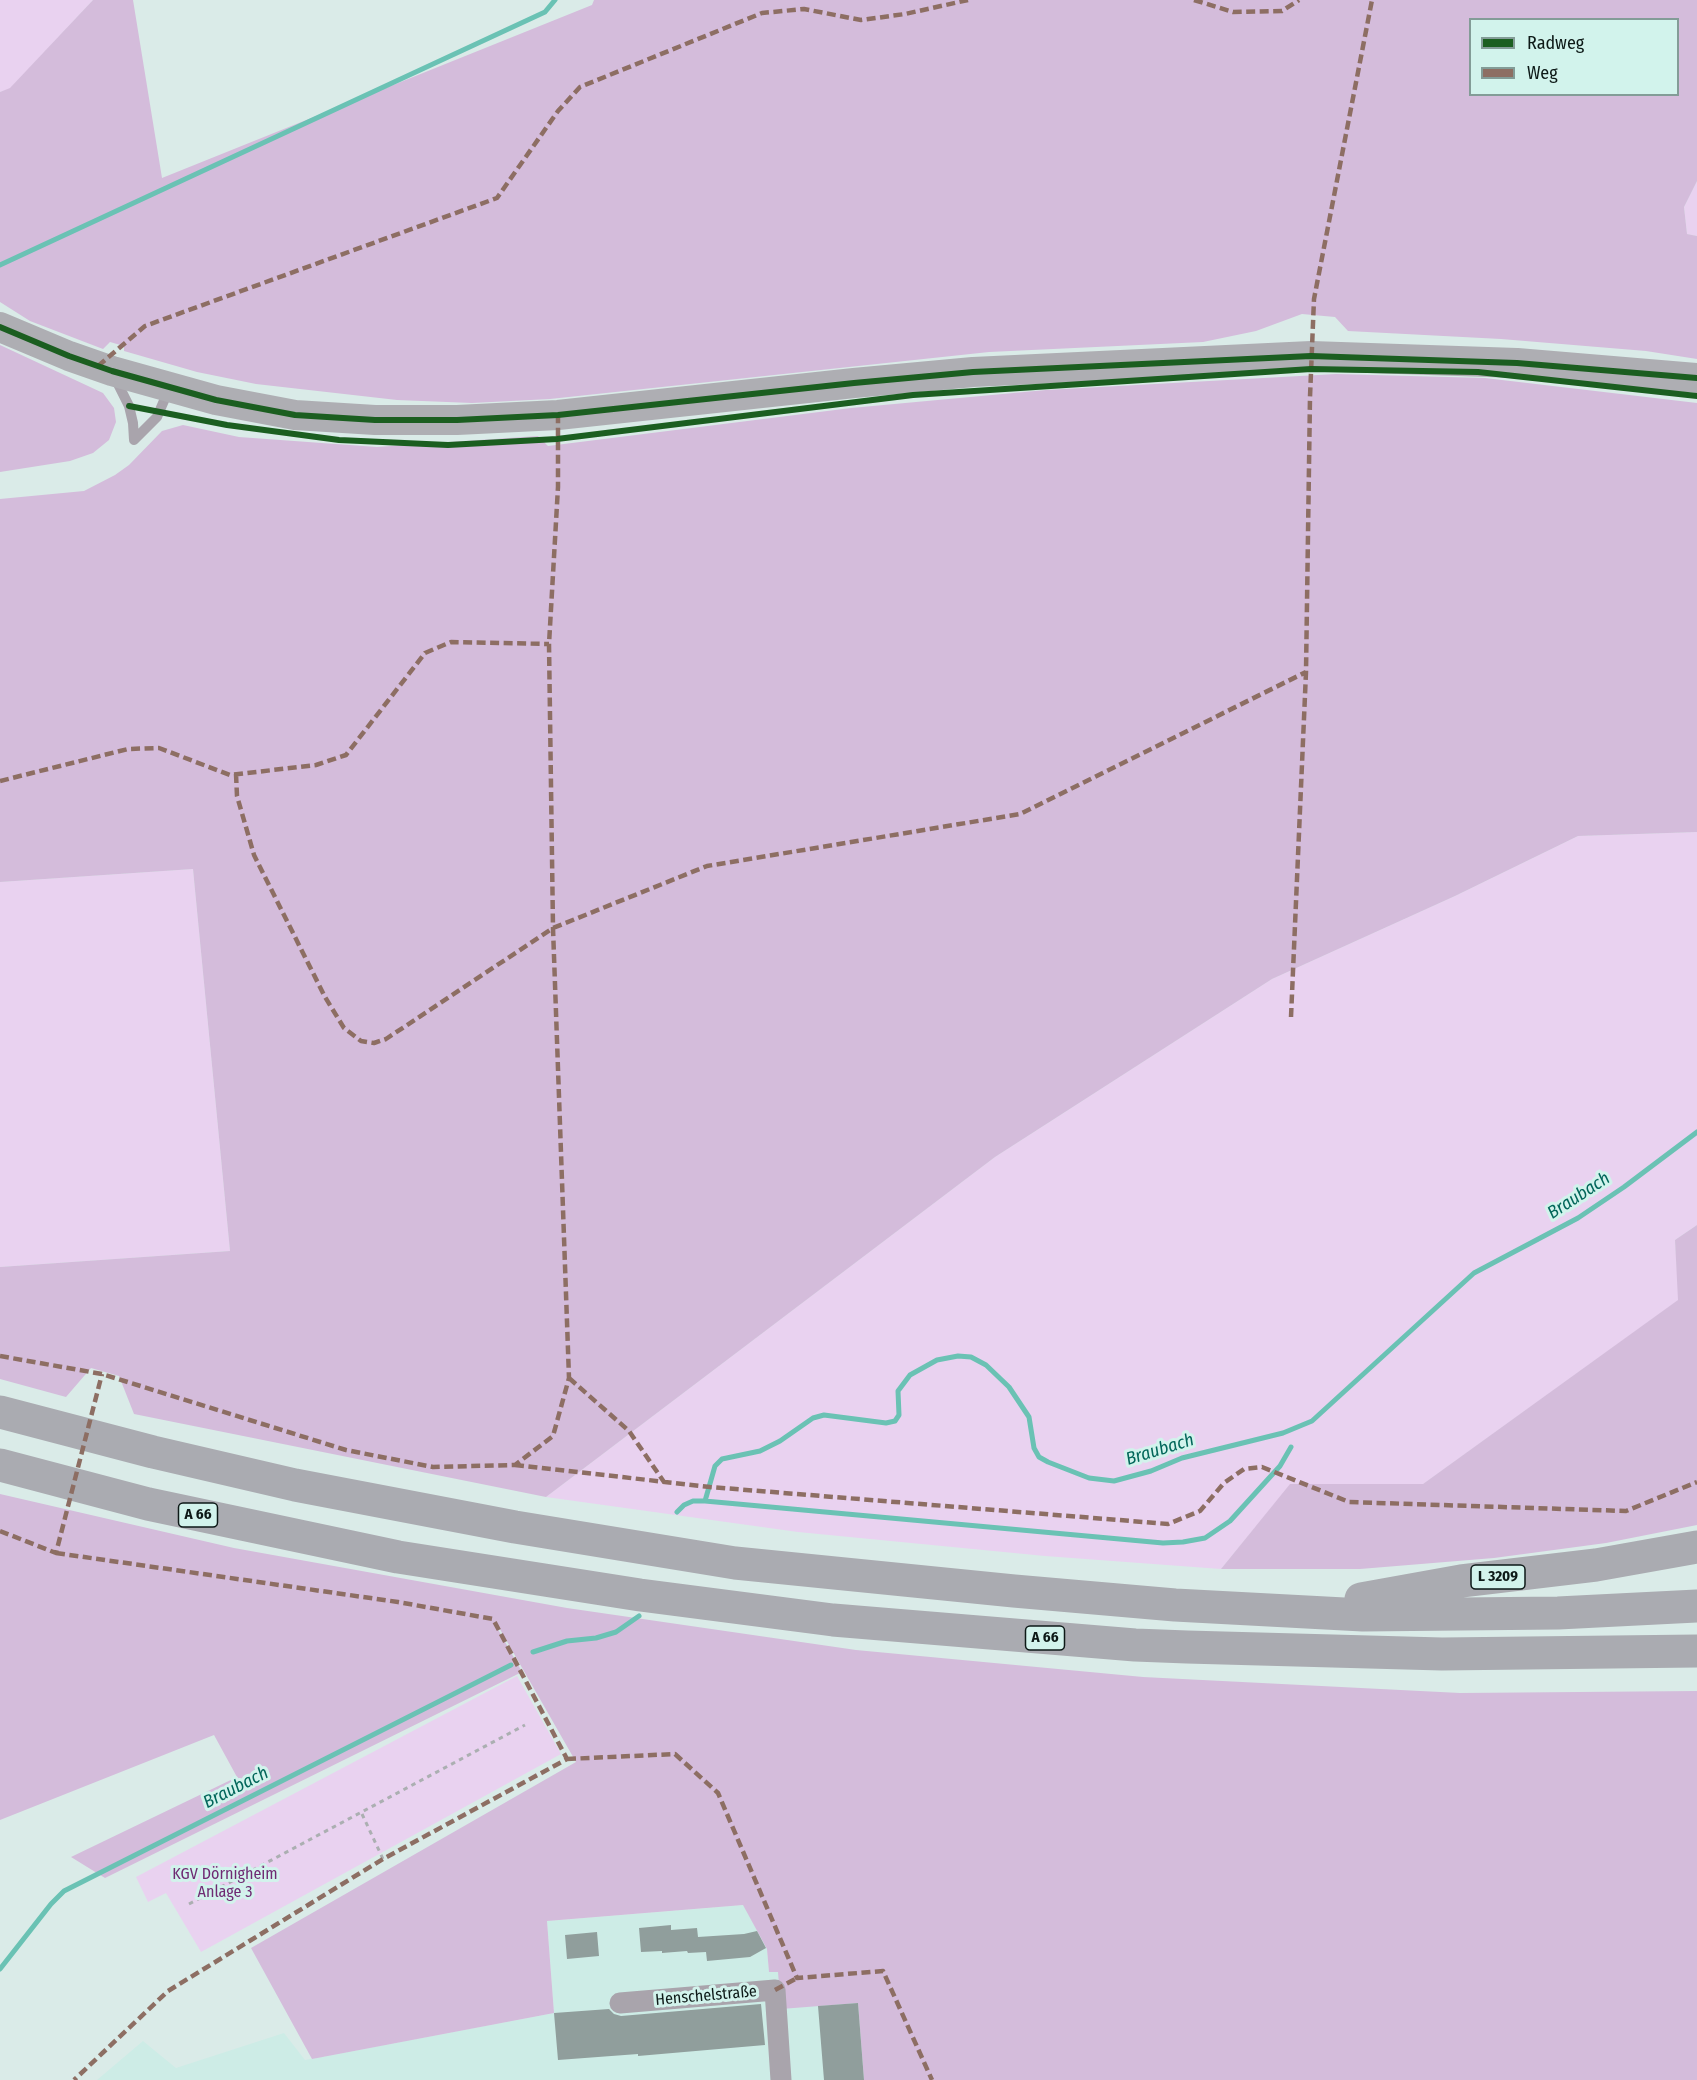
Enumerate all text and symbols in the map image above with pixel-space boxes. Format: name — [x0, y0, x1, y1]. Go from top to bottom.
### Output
legend — [1469, 18, 1679, 96]
text: Radweg — [1527, 32, 1584, 54]
text: Weg — [1527, 62, 1558, 84]
water label: Braubach — [1544, 1168, 1614, 1224]
water label: Braubach — [1123, 1429, 1197, 1471]
road number: A 66 — [178, 1503, 218, 1527]
road number: L 3209 — [1471, 1565, 1525, 1589]
road number: A 66 — [1026, 1626, 1064, 1650]
water label: Braubach — [200, 1762, 272, 1814]
park label: KGV Dörnigheim Anlage 3 — [172, 1865, 278, 1903]
street label: Henschelstraße — [654, 1982, 758, 2010]

